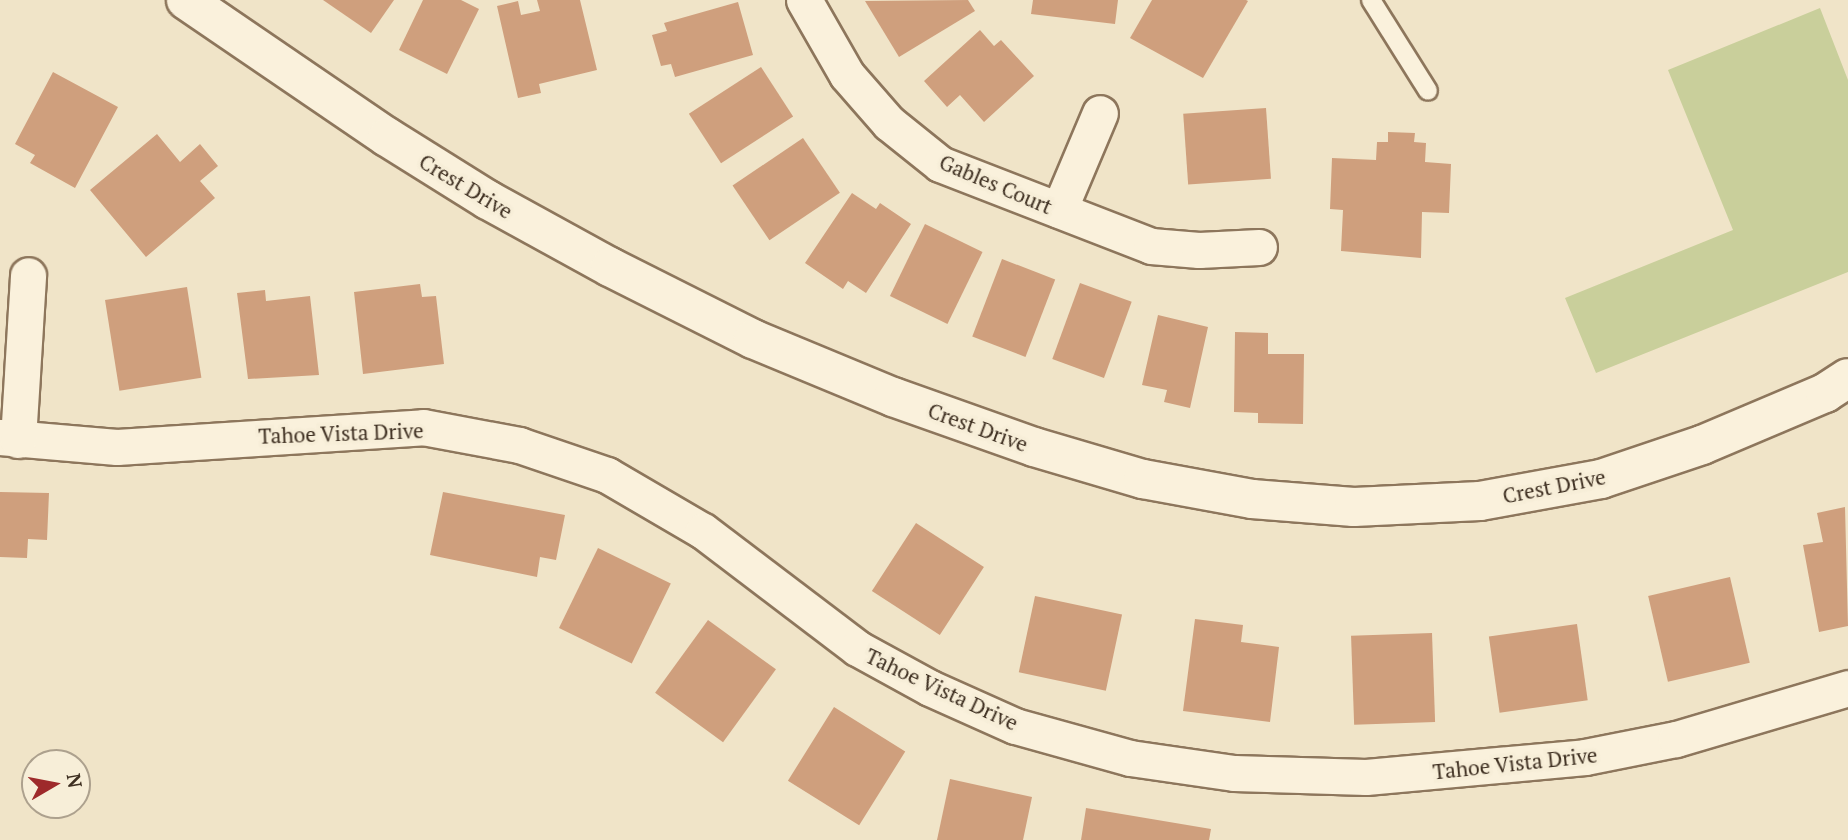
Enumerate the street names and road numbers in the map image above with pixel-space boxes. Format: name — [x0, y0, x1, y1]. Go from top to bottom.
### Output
street label: Crest Drive — [415, 148, 517, 224]
street label: Gables Court — [936, 149, 1056, 219]
street label: Crest Drive — [925, 397, 1031, 457]
street label: Tahoe Vista Drive — [258, 418, 424, 448]
street label: Crest Drive — [1500, 464, 1608, 508]
street label: Tahoe Vista Drive — [861, 643, 1023, 735]
street label: Tahoe Vista Drive — [1431, 742, 1599, 784]

